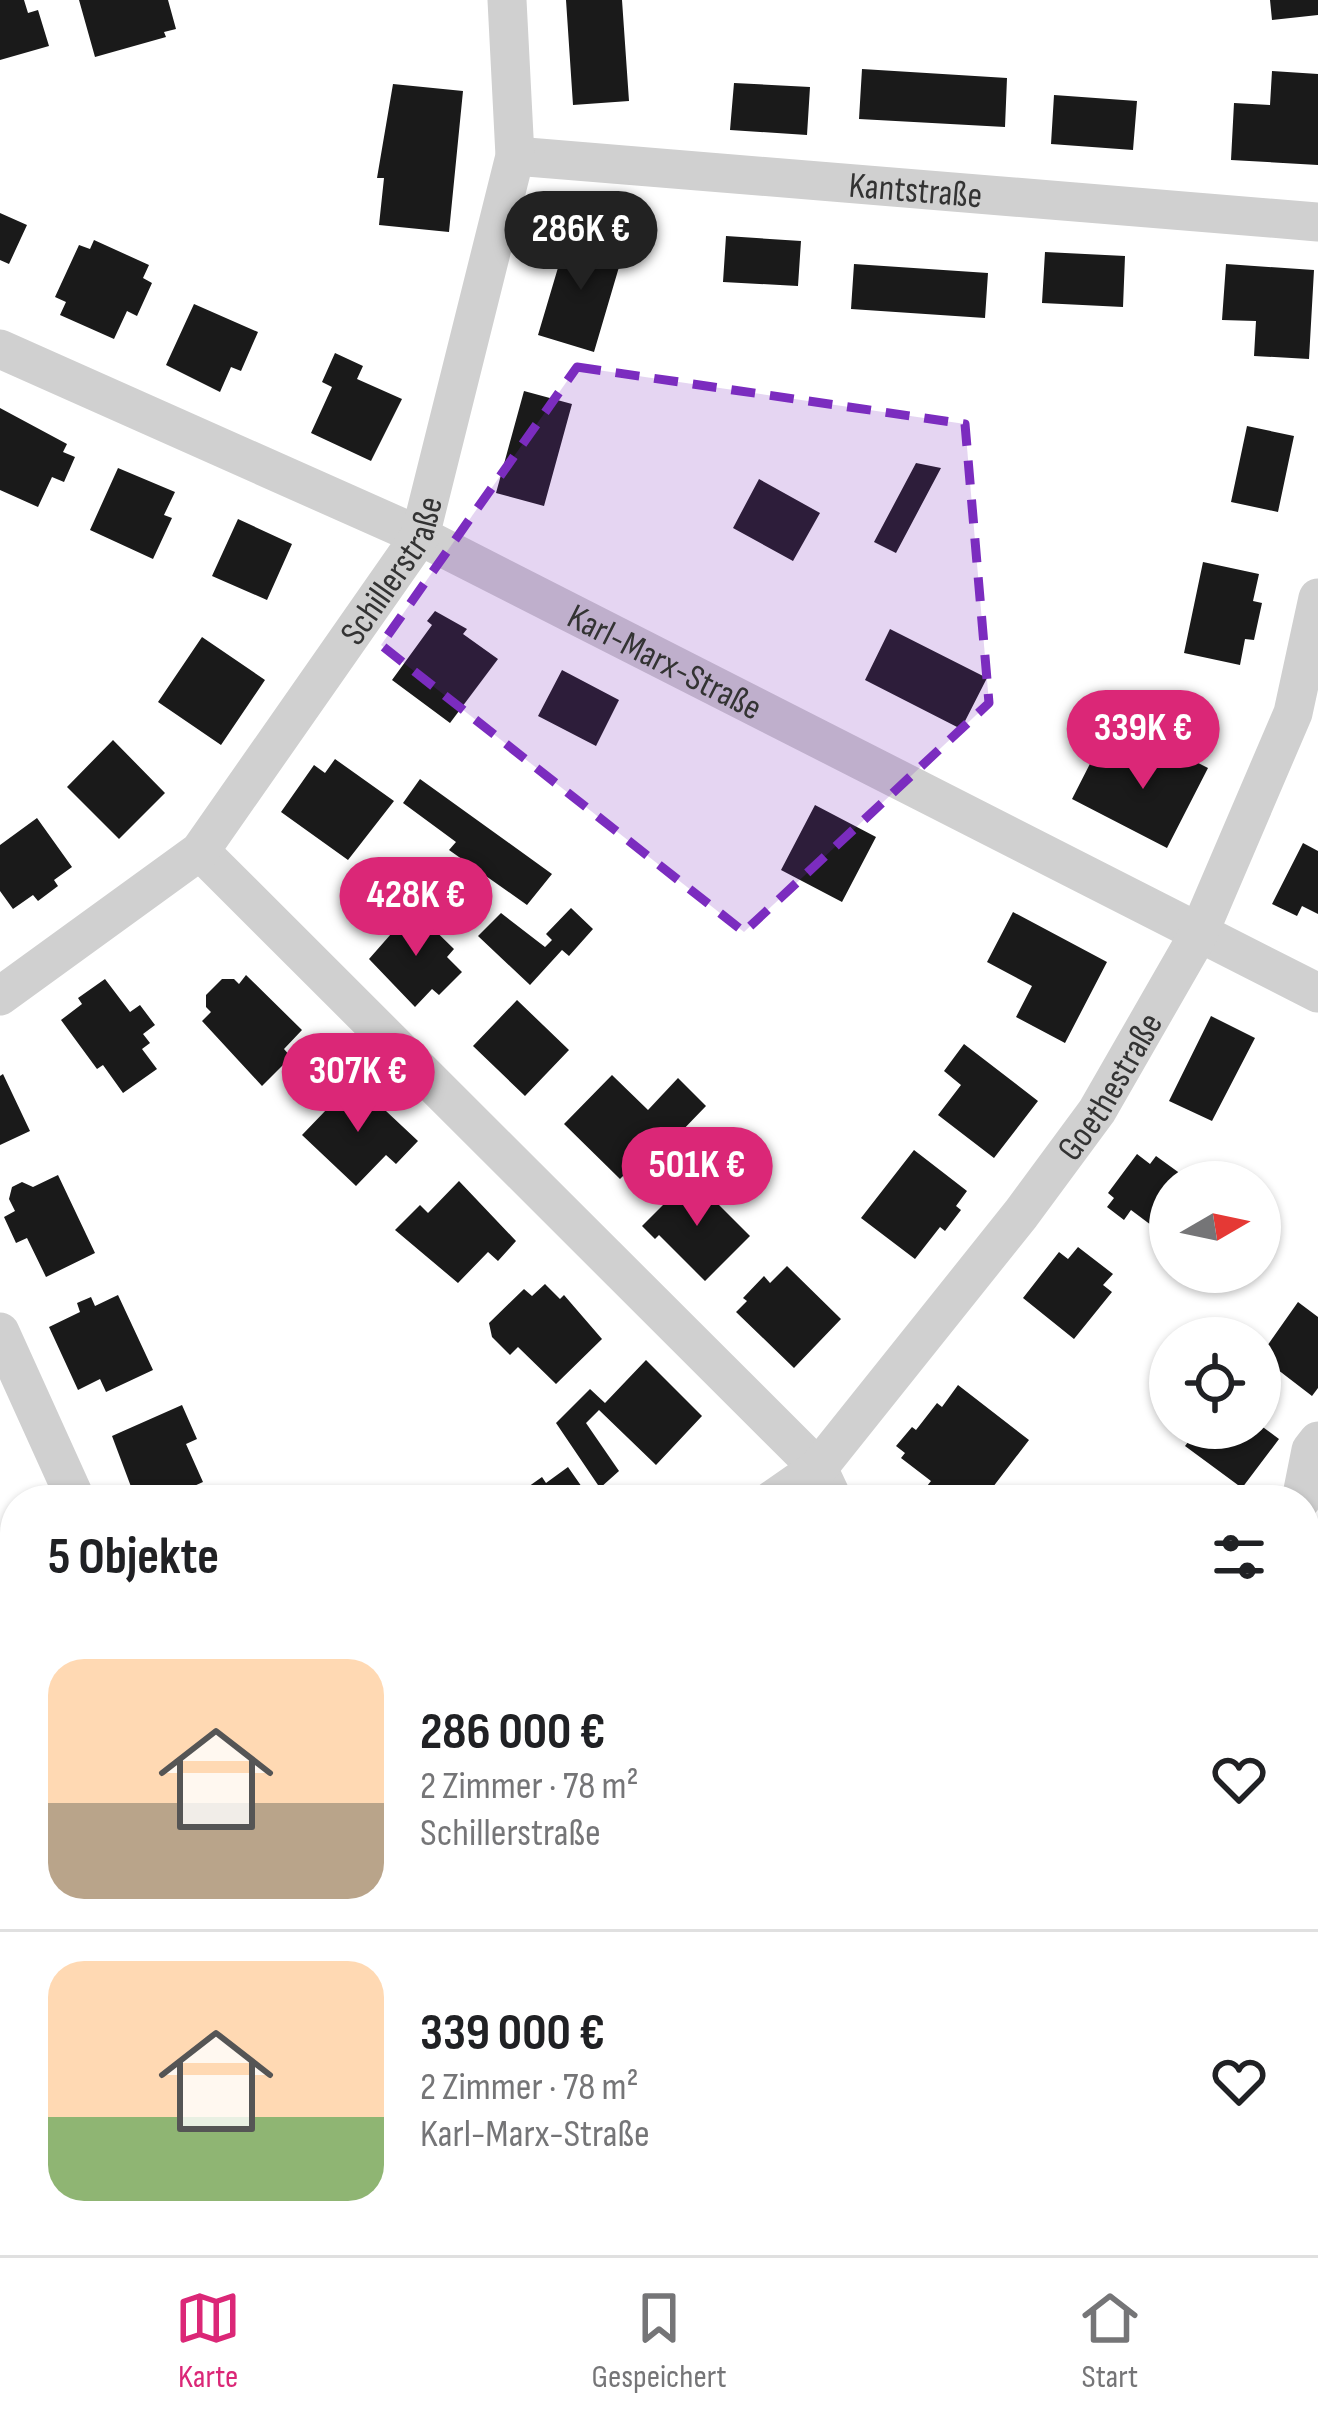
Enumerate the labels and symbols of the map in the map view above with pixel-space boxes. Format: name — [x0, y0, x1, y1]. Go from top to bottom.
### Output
street label: Kantstraße — [847, 165, 984, 218]
pin: 286K € — [483, 191, 679, 293]
street label: Schillerstraße — [332, 492, 453, 654]
street label: Karl-Marx-Straße — [560, 596, 768, 730]
pin: 339K € — [1045, 690, 1241, 792]
pin: 428K € — [318, 857, 514, 959]
street label: Goethestraße — [1049, 1006, 1173, 1169]
pin: 307K € — [260, 1033, 456, 1135]
pin: 501K € — [599, 1127, 795, 1229]
north arrow — [1149, 1161, 1281, 1293]

